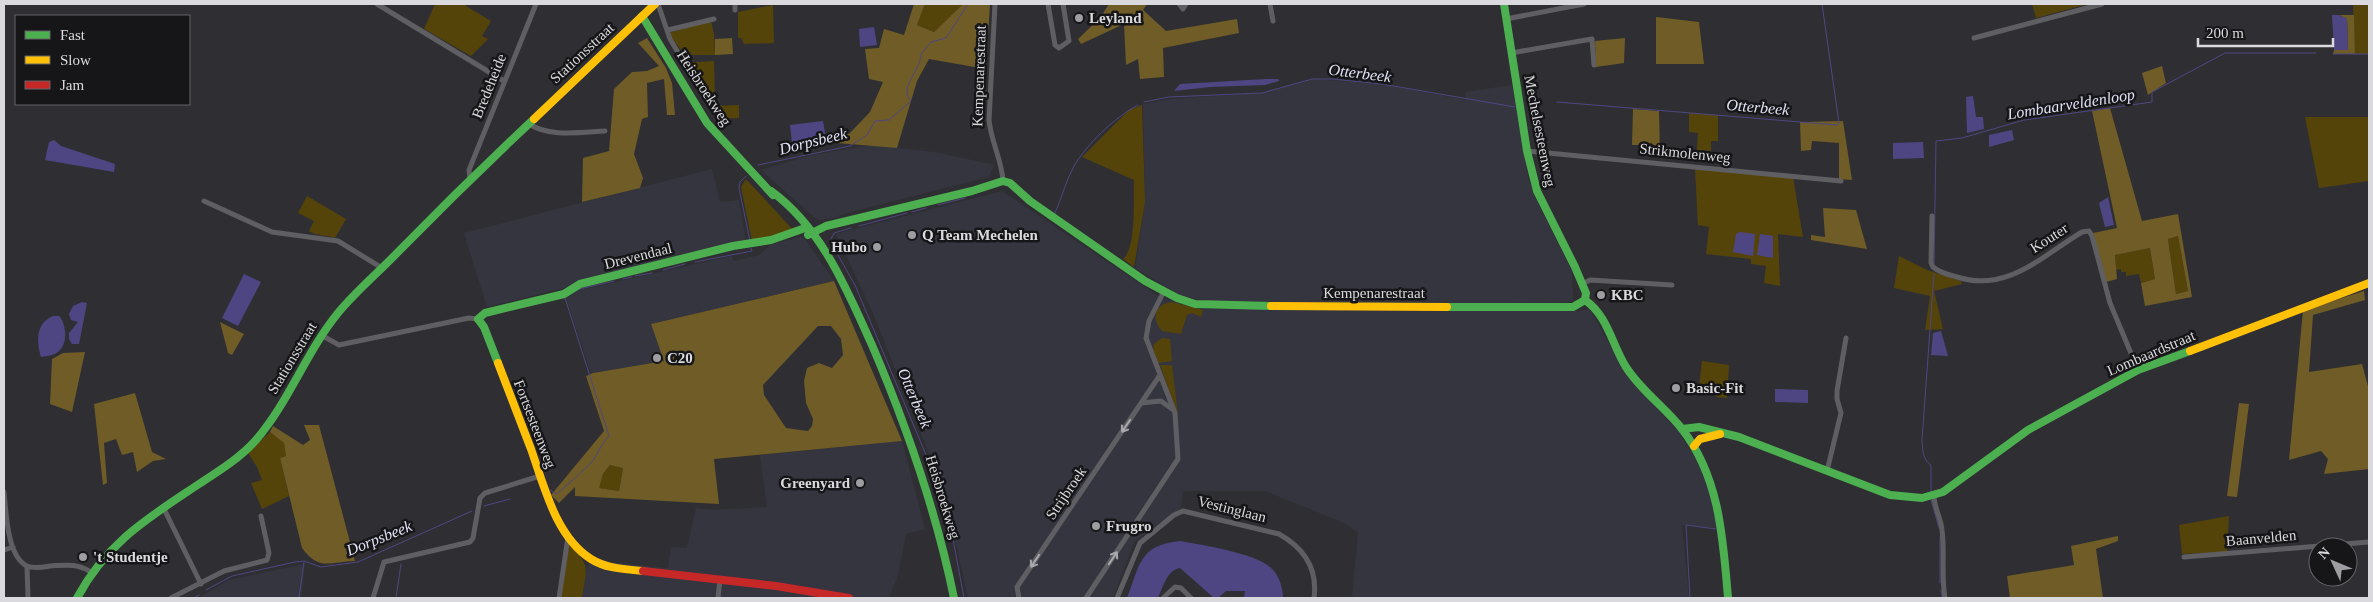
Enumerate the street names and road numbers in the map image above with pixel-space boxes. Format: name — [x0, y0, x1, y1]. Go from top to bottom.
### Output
street label: Stationsstraat — [547, 19, 618, 86]
street label: Kempenarestraat — [969, 24, 989, 127]
street label: Heisbroekweg — [674, 47, 735, 129]
street label: Bredeheide — [469, 51, 509, 121]
street label: Mechelsesteenweg — [1521, 74, 1559, 189]
street label: Strikmolenweg — [1639, 140, 1732, 166]
street label: Kouter — [2027, 220, 2071, 256]
street label: Drevendaal — [603, 240, 673, 272]
street label: Kempenarestraat — [1323, 285, 1426, 301]
street label: Stationsstraat — [264, 319, 320, 397]
street label: Lombaardstraat — [2105, 327, 2198, 379]
street label: Fortsesteenweg — [511, 378, 559, 471]
street label: Heisbroekweg — [923, 453, 963, 541]
street label: Strijbroek — [1043, 463, 1090, 522]
street label: Vestinglaan — [1196, 493, 1268, 525]
street label: Baanvelden — [2225, 527, 2297, 549]

